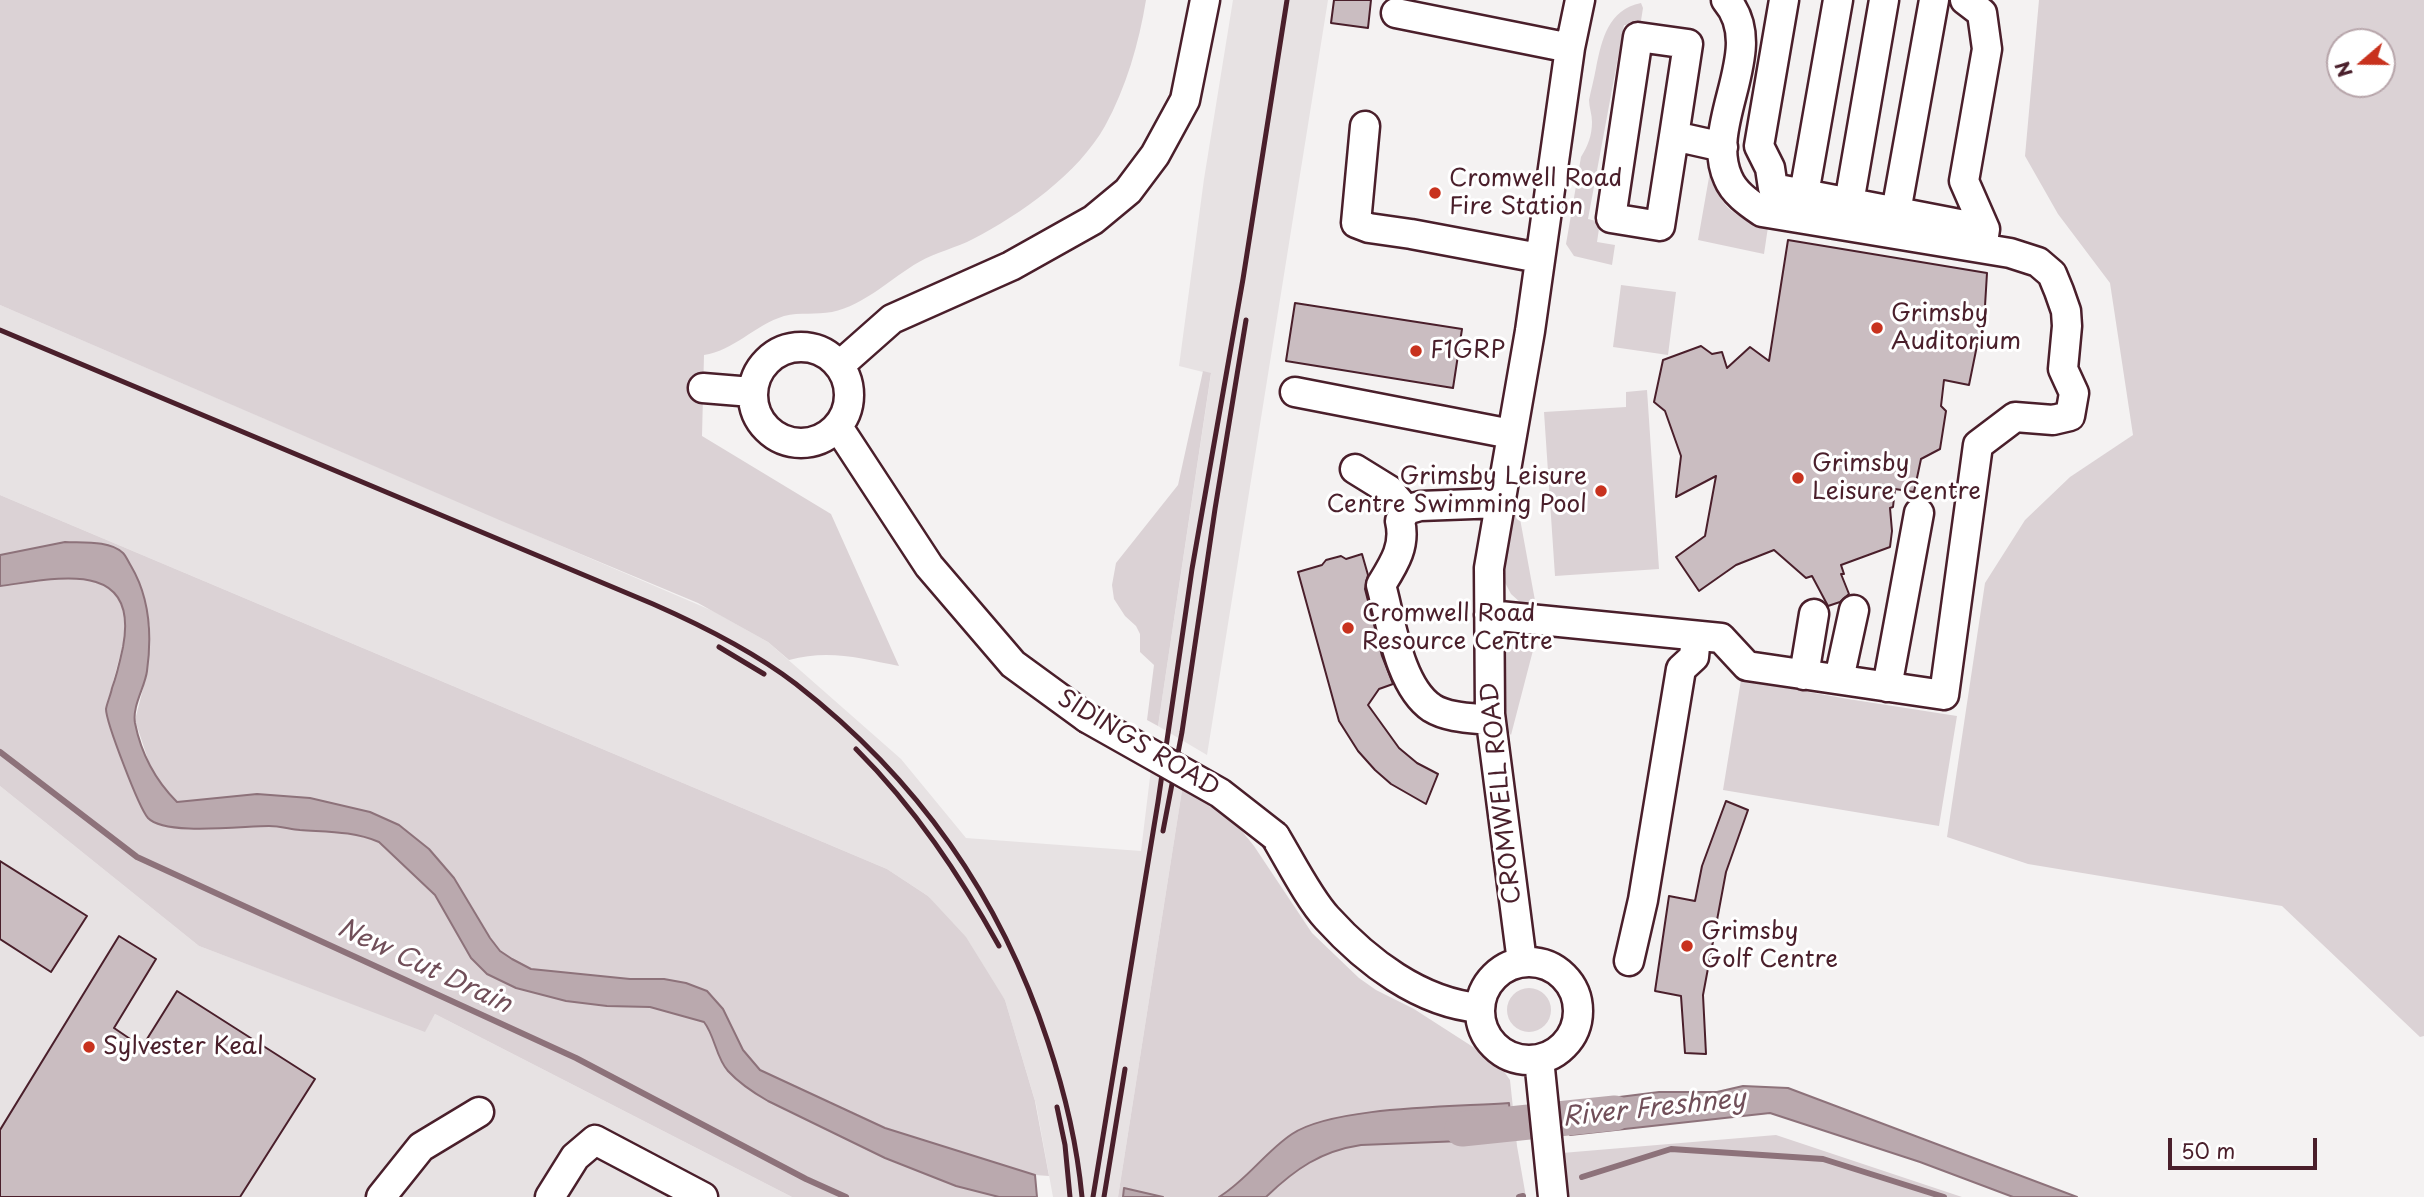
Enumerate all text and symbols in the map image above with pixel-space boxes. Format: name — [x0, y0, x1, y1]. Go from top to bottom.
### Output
north arrow — [2326, 28, 2396, 98]
text: N — [2327, 58, 2359, 81]
place label: Cromwell Road Fire Station — [1449, 165, 1622, 221]
marker: Cromwell Road Fire Station — [1427, 185, 1443, 201]
place label: Grimsby Auditorium — [1891, 300, 2021, 356]
marker: Grimsby Auditorium — [1869, 320, 1885, 336]
place label: F1GRP — [1430, 337, 1505, 365]
marker: F1GRP — [1408, 343, 1424, 359]
place label: Grimsby Leisure Centre — [1812, 450, 1981, 506]
place label: Grimsby Leisure Centre Swimming Pool — [1327, 463, 1587, 519]
marker: Grimsby Leisure Centre — [1790, 470, 1806, 486]
marker: Grimsby Leisure Centre Swimming Pool — [1593, 483, 1609, 499]
place label: Cromwell Road Resource Centre — [1362, 600, 1553, 656]
marker: Cromwell Road Resource Centre — [1340, 620, 1356, 636]
street label: CROMWELL ROAD — [1476, 681, 1528, 905]
street label: SIDINGS ROAD — [1052, 684, 1224, 804]
water label: New Cut Drain — [332, 913, 516, 1021]
place label: Grimsby Golf Centre — [1701, 918, 1838, 974]
marker: Grimsby Golf Centre — [1679, 938, 1695, 954]
place label: Sylvester Keal — [103, 1033, 264, 1061]
marker: Sylvester Keal — [81, 1039, 97, 1055]
water label: River Freshney — [1561, 1084, 1747, 1134]
scale bar — [2172, 1124, 2321, 1168]
text: 50 m — [2181, 1134, 2235, 1166]

